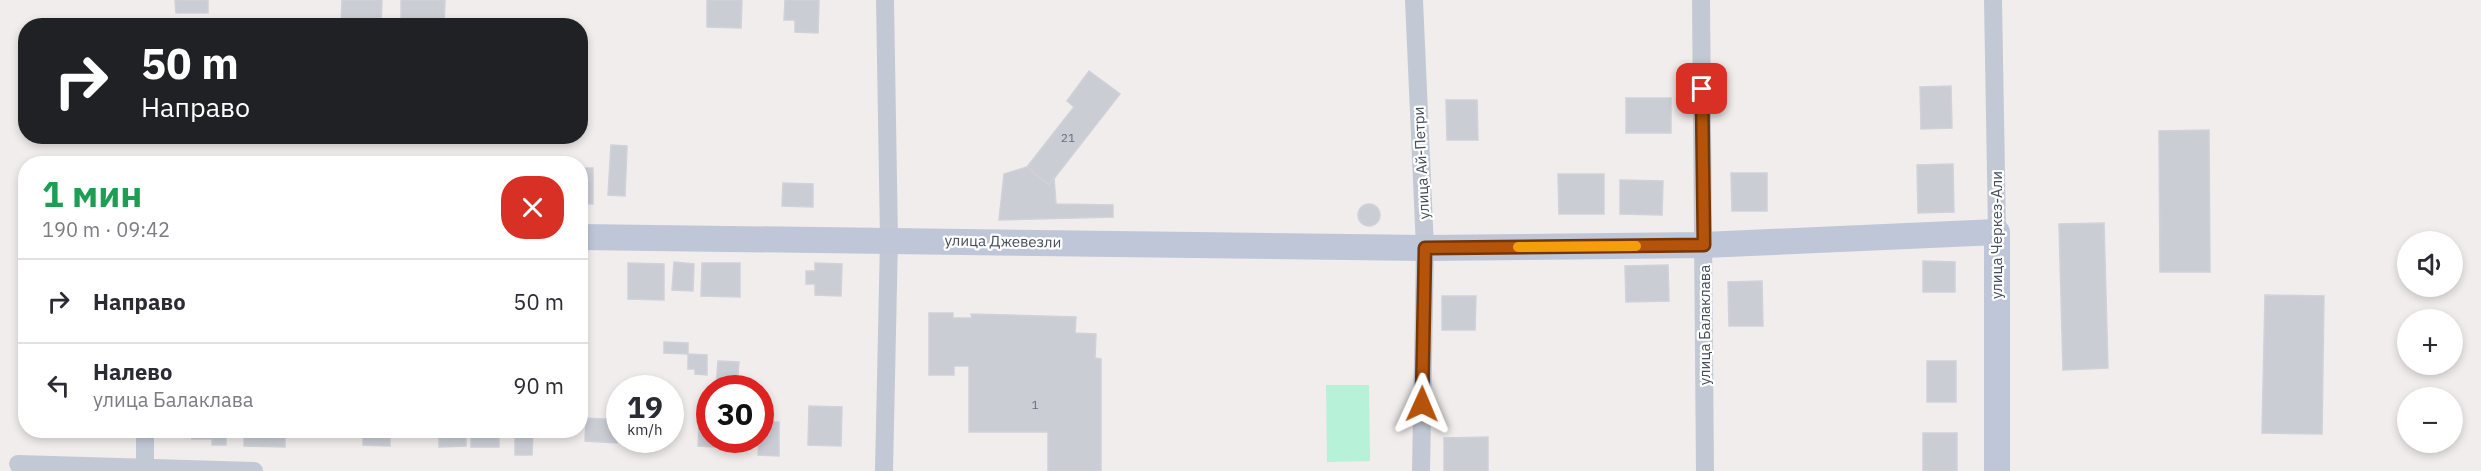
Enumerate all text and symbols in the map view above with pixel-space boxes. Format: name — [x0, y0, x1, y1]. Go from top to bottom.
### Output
text: 50 m — [141, 36, 239, 91]
icon: right — [42, 42, 120, 120]
pin — [1676, 63, 1727, 114]
icon: arrive — [1685, 72, 1718, 105]
text: Направо — [141, 89, 250, 124]
street label: улица Ай-Петри — [1409, 106, 1433, 220]
house number: 21 — [1061, 130, 1075, 145]
text: 1 мин — [42, 170, 142, 217]
street label: улица Черкез-Али — [1987, 171, 2006, 299]
button: close — [501, 176, 564, 239]
text: 190 m · 09:42 — [42, 216, 170, 243]
street label: улица Джевезли — [944, 230, 1062, 252]
map controls — [2397, 231, 2463, 453]
button: sound — [2397, 231, 2463, 297]
street label: улица Балаклава — [1695, 265, 1714, 385]
icon: right — [42, 285, 75, 318]
text: Направо — [93, 287, 186, 316]
text: 50 m — [513, 287, 564, 316]
button: + — [2397, 309, 2463, 375]
text: Налево — [93, 357, 172, 386]
icon: left — [42, 369, 75, 402]
text: 90 m — [513, 371, 564, 400]
position arrow — [1390, 372, 1454, 436]
speed limit sign: 30 — [696, 375, 774, 453]
text: улица Балаклава — [93, 386, 253, 413]
text: 19 — [627, 387, 663, 426]
button: − — [2397, 387, 2463, 453]
house number: 1 — [1031, 397, 1039, 412]
text: km/h — [627, 420, 663, 439]

